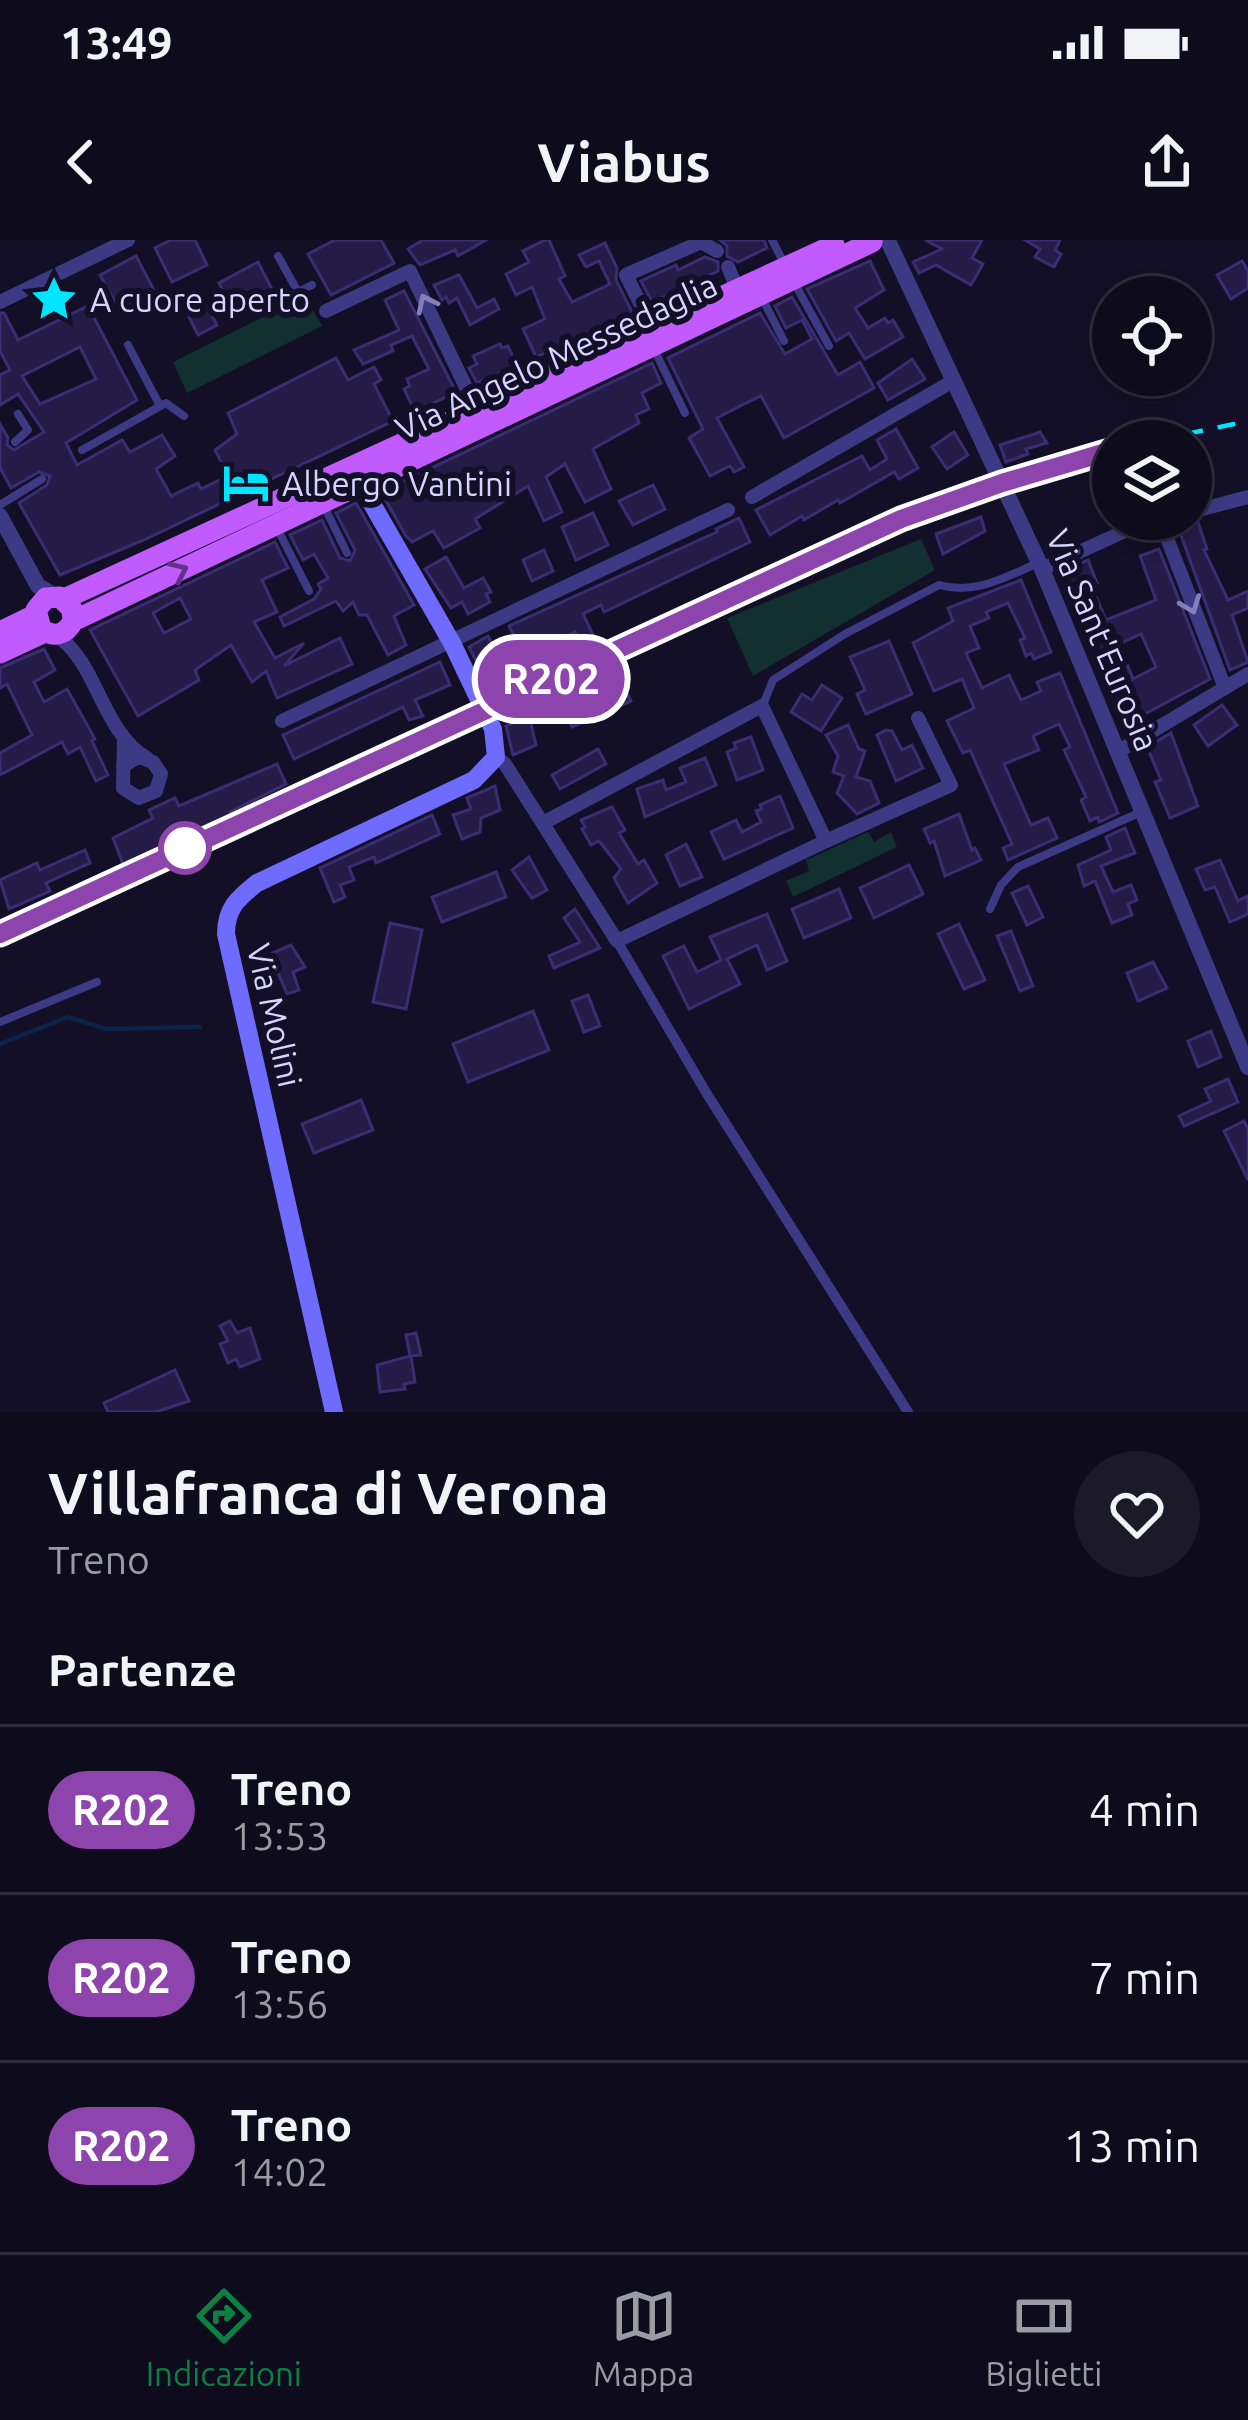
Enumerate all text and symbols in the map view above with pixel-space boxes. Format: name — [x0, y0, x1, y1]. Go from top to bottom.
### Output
text: 13:49 — [60, 17, 173, 68]
icon: back — [48, 129, 114, 195]
icon: share — [1134, 129, 1200, 195]
text: Viabus — [537, 132, 711, 192]
street label: Via Angelo Messedaglia — [389, 265, 723, 447]
place icon: A cuore aperto — [29, 274, 79, 324]
map controls — [1092, 276, 1212, 540]
button: locate — [1092, 276, 1212, 396]
place label: A cuore aperto — [90, 281, 310, 318]
one-way arrow — [417, 294, 440, 315]
button: layers — [1092, 420, 1212, 540]
hotel icon: Albergo Vantini — [221, 458, 271, 508]
place label: Albergo Vantini — [282, 465, 512, 502]
street label: Via Sant'Eurosia — [1040, 524, 1166, 756]
one-way arrow — [167, 562, 188, 585]
one-way arrow — [1177, 593, 1202, 614]
line badge: R202 — [467, 640, 635, 718]
text: R202 — [502, 655, 600, 702]
unlabelled marker — [160, 823, 210, 873]
street label: Via Molini — [241, 940, 309, 1090]
button: heart — [1074, 1451, 1200, 1577]
text: Villafranca di Verona — [48, 1461, 609, 1525]
text: Treno — [48, 1538, 150, 1581]
text: Partenze — [48, 1644, 237, 1695]
text: Treno — [231, 1763, 352, 1814]
text: 4 min — [1089, 1784, 1200, 1835]
text: R202 — [72, 1786, 171, 1833]
text: 13:53 — [231, 1814, 328, 1857]
text: Treno — [231, 1931, 352, 1982]
text: 7 min — [1089, 1952, 1200, 2003]
text: R202 — [72, 1954, 171, 2001]
text: 13:56 — [231, 1982, 328, 2025]
text: Treno — [231, 2099, 352, 2150]
text: 13 min — [1063, 2120, 1200, 2171]
text: R202 — [72, 2122, 171, 2169]
text: 14:02 — [231, 2150, 328, 2193]
tab: Indicazioni — [146, 2283, 302, 2392]
tab: Mappa — [593, 2283, 694, 2392]
tab: Biglietti — [986, 2283, 1102, 2392]

